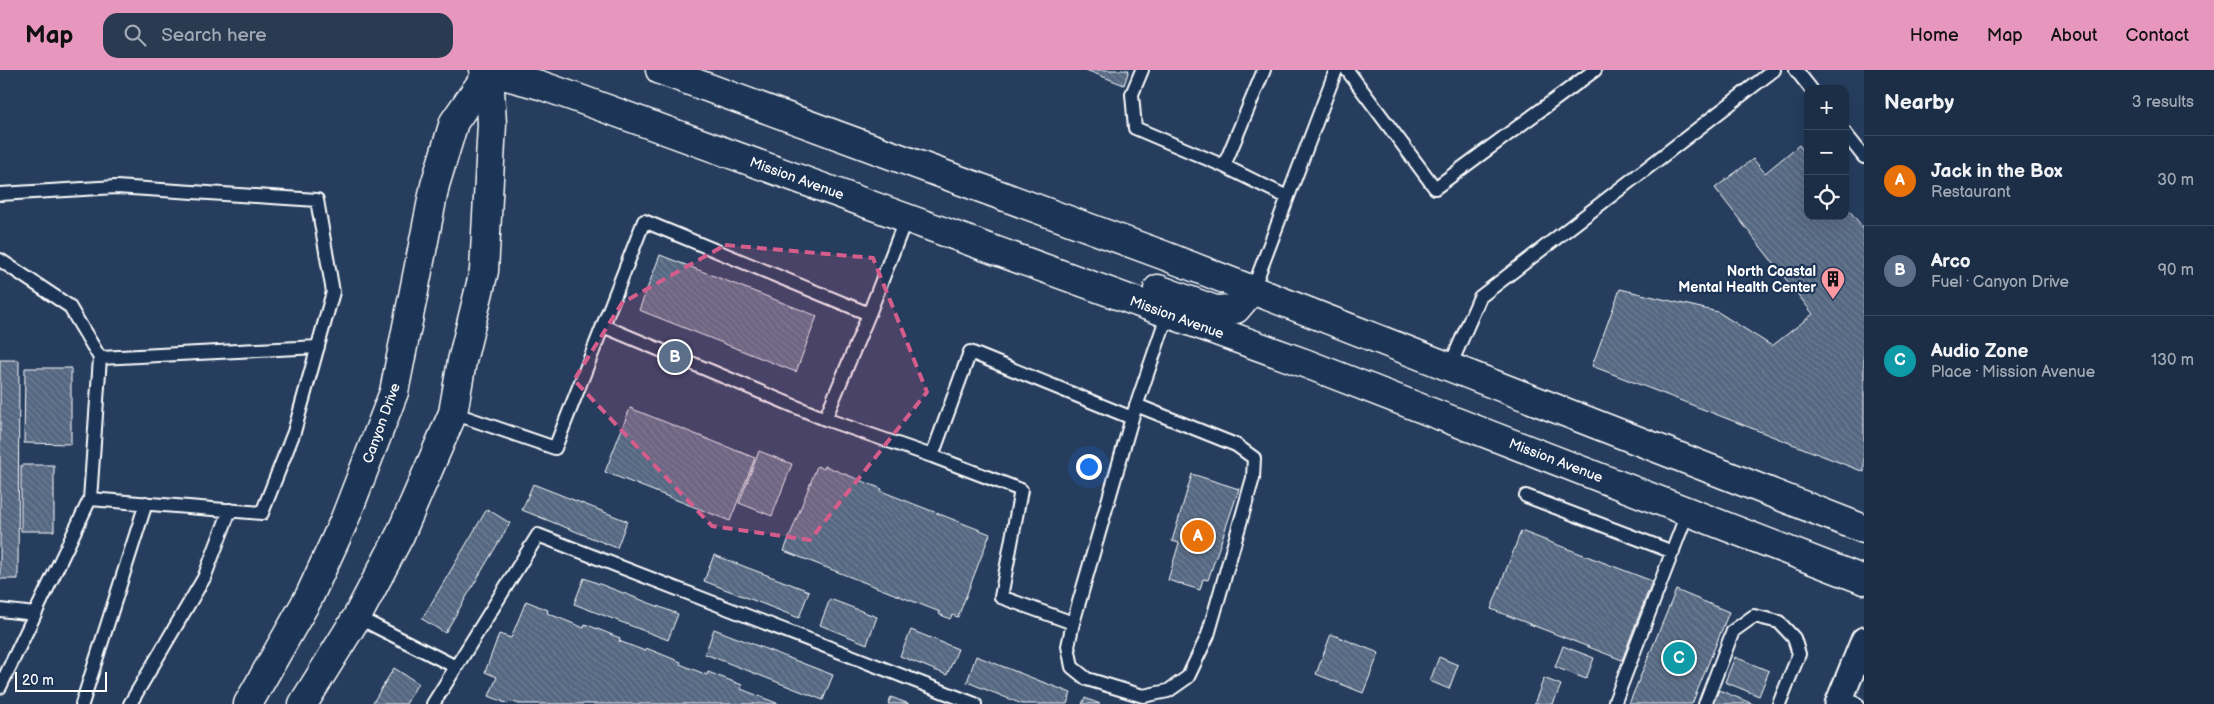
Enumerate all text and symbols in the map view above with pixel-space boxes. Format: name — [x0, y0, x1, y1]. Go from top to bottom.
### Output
search box — [103, 13, 453, 58]
text: Map — [25, 21, 73, 50]
icon: search — [121, 21, 149, 49]
text: Search here — [161, 24, 267, 47]
text: Home — [1910, 25, 1959, 46]
text: Map — [1987, 25, 2023, 46]
text: About — [2051, 25, 2098, 46]
text: Contact — [2126, 25, 2189, 46]
map controls — [1804, 85, 1849, 220]
button: + — [1804, 85, 1849, 130]
text: Nearby — [1884, 90, 1954, 115]
text: 3 results — [2132, 93, 2194, 112]
button: − — [1804, 130, 1849, 175]
street label: Mission Avenue — [747, 154, 846, 203]
text: Jack in the Box — [1931, 160, 2062, 183]
text: A — [1895, 171, 1905, 190]
text: 30 m — [2157, 171, 2194, 190]
button: locate — [1804, 175, 1849, 220]
text: Restaurant — [1931, 183, 2011, 202]
text: Arco — [1931, 250, 1971, 273]
text: B — [1894, 261, 1906, 280]
text: 90 m — [2158, 261, 2194, 280]
place label: North Coastal Mental Health Center — [1678, 263, 1816, 296]
building icon: North Coastal Mental Health Center — [1820, 266, 1846, 300]
text: Fuel · Canyon Drive — [1931, 273, 2069, 292]
street label: Mission Avenue — [1127, 293, 1226, 342]
pin: B — [659, 338, 691, 376]
text: Audio Zone — [1931, 340, 2028, 363]
text: C — [1894, 351, 1906, 370]
text: 130 m — [2151, 351, 2194, 370]
text: Place · Mission Avenue — [1931, 363, 2095, 382]
street label: Canyon Drive — [359, 381, 404, 466]
street label: Mission Avenue — [1507, 435, 1605, 486]
your location — [1076, 454, 1102, 480]
pin: A — [1182, 517, 1214, 555]
pin: C — [1663, 639, 1695, 677]
scale bar — [15, 669, 108, 692]
text: 20 m — [22, 672, 54, 689]

